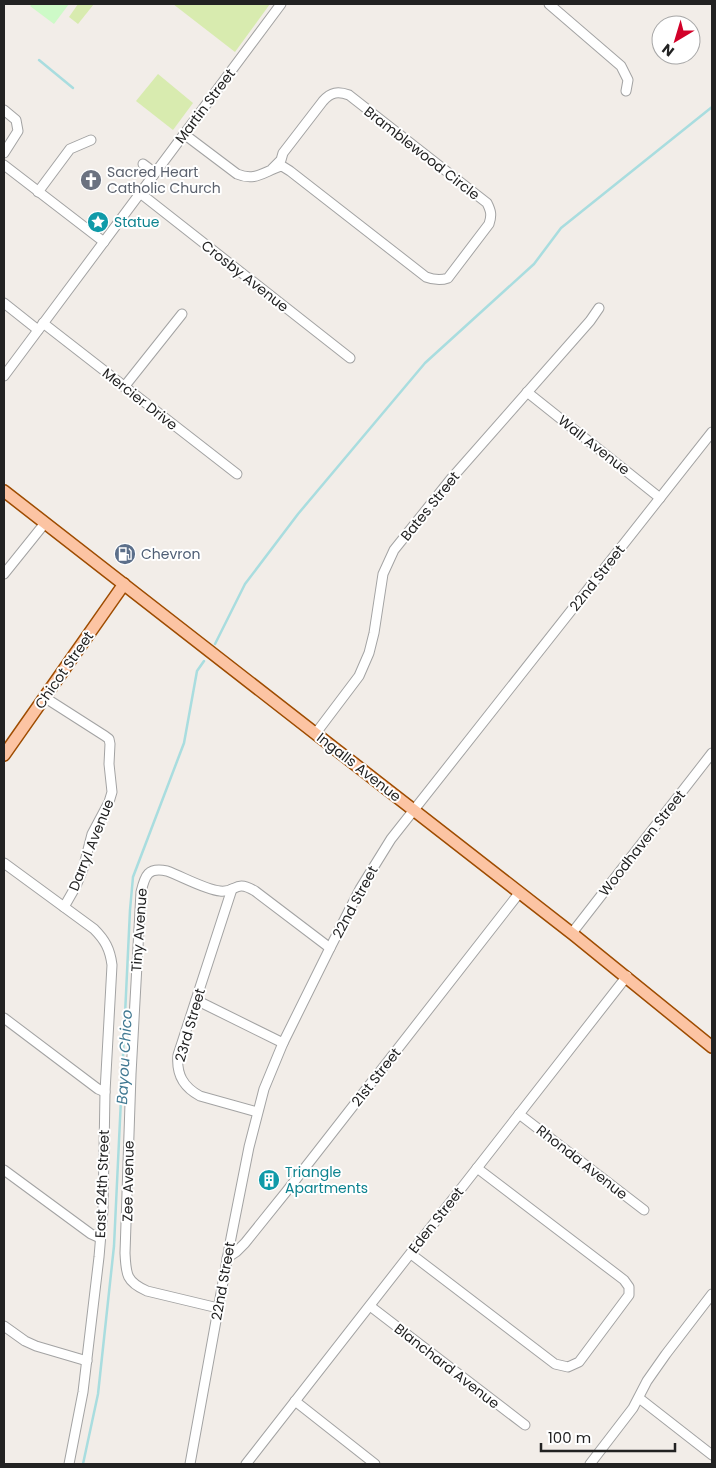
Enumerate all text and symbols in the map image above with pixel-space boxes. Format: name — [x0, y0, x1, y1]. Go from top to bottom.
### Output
north arrow — [651, 15, 701, 65]
text: N — [658, 39, 678, 61]
street label: Martin Street — [170, 64, 240, 148]
street label: Bramblewood Circle — [360, 101, 484, 205]
place label: Sacred Heart Catholic Church — [107, 162, 221, 198]
church icon: Sacred Heart Catholic Church — [79, 168, 103, 192]
place icon: Statue — [86, 210, 110, 234]
place label: Statue — [114, 212, 160, 232]
street label: Crosby Avenue — [197, 236, 293, 317]
street label: Mercier Drive — [98, 363, 182, 435]
street label: Wall Avenue — [554, 411, 634, 480]
street label: Bates Street — [396, 467, 464, 545]
street label: 22nd Street — [565, 541, 629, 615]
fuel station icon: Chevron — [113, 542, 137, 566]
place label: Chevron — [141, 544, 200, 564]
street label: Chicot Street — [30, 627, 98, 713]
street label: Ingalls Avenue — [313, 728, 406, 806]
street label: Woodhaven Street — [594, 786, 690, 900]
street label: Darryl Avenue — [63, 796, 119, 894]
street label: 22nd Street — [328, 862, 382, 942]
street label: Tiny Avenue — [126, 887, 152, 973]
street label: 23rd Street — [170, 986, 210, 1064]
water label: Bayou Chico — [111, 1009, 137, 1105]
street label: 21st Street — [347, 1043, 405, 1111]
street label: Rhonda Avenue — [532, 1120, 632, 1204]
street label: East 24th Street — [90, 1129, 114, 1239]
street label: Zee Avenue — [117, 1140, 139, 1222]
place label: Triangle Apartments — [285, 1162, 368, 1198]
building icon: Triangle Apartments — [257, 1168, 281, 1192]
street label: Eden Street — [404, 1183, 468, 1257]
street label: 22nd Street — [206, 1240, 240, 1322]
street label: Blanchard Avenue — [390, 1319, 504, 1414]
scale bar — [541, 1420, 675, 1452]
text: 100 m — [548, 1427, 591, 1448]

